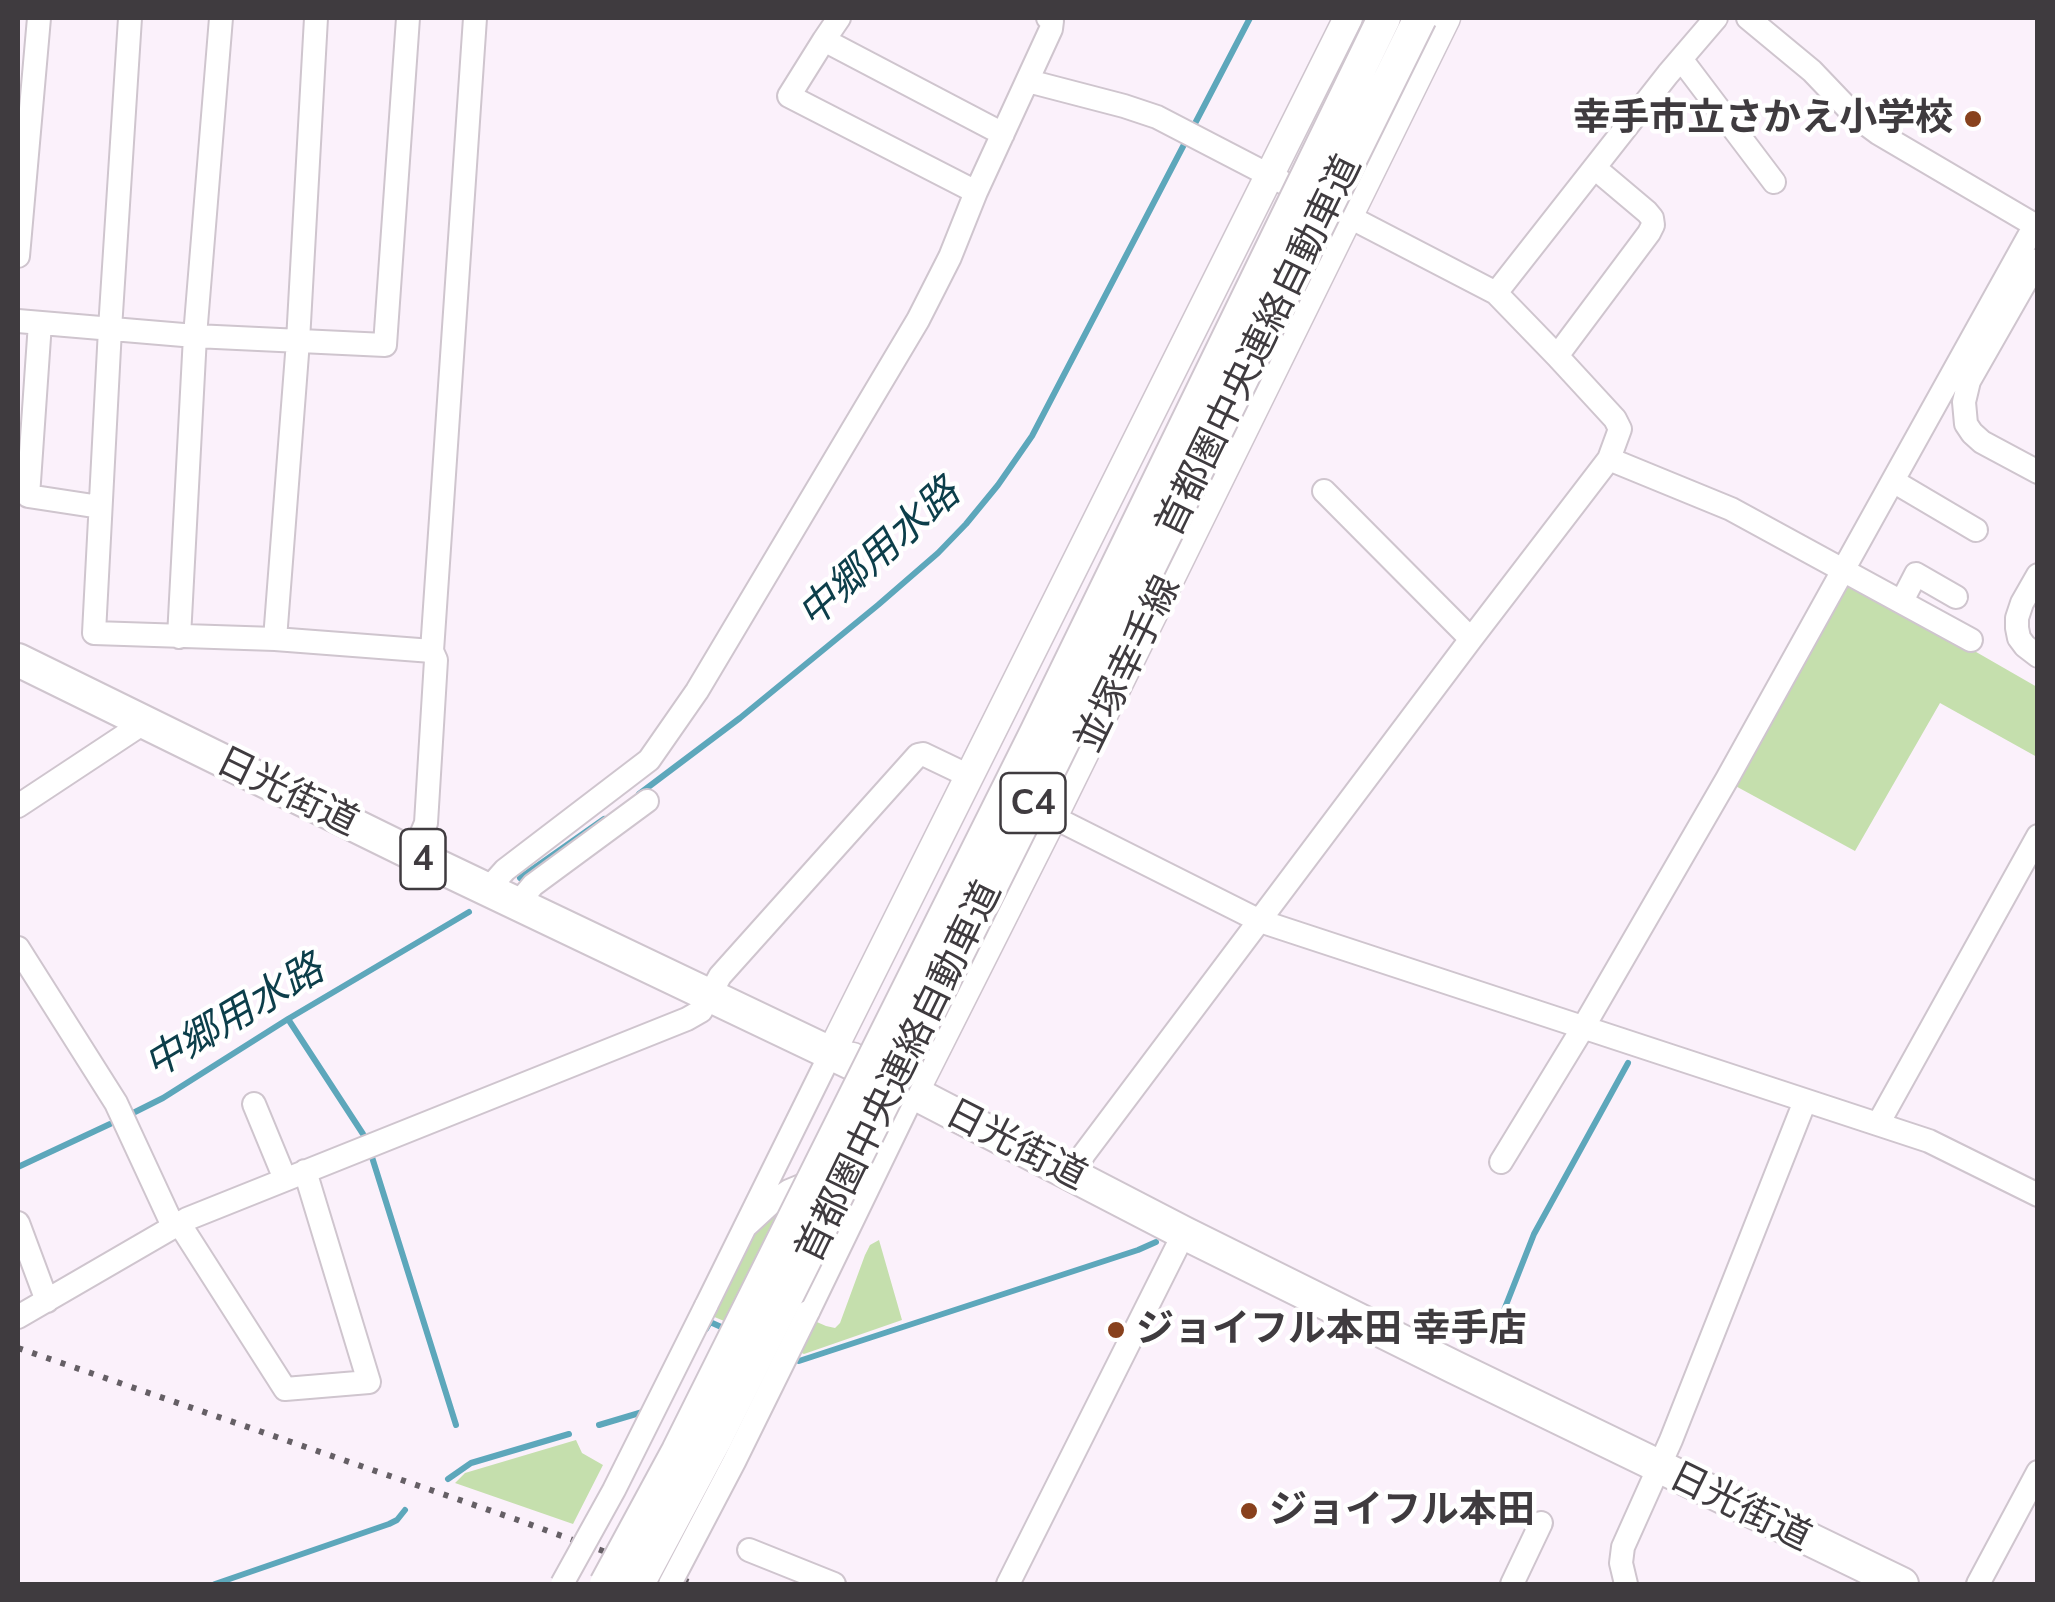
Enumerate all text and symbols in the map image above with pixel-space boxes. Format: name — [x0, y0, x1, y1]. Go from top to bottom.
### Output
place label: 幸手市立さかえ小学校 — [1573, 96, 1953, 142]
marker: 幸手市立さかえ小学校 — [1962, 108, 1984, 130]
street label: 首都圏中央連絡自動車道 — [1147, 148, 1371, 544]
water label: 中郷用水路 — [789, 469, 969, 639]
street label: 並塚幸手線 — [1066, 569, 1190, 759]
street label: 日光街道 — [209, 738, 365, 846]
road number: C4 — [1000, 773, 1066, 833]
road number: 4 — [400, 829, 446, 889]
street label: 首都圏中央連絡自動車道 — [787, 874, 1011, 1270]
water label: 中郷用水路 — [136, 945, 332, 1089]
street label: 日光街道 — [938, 1090, 1094, 1200]
place label: ジョイフル本田 幸手店 — [1136, 1307, 1526, 1353]
marker: ジョイフル本田 幸手店 — [1105, 1319, 1127, 1341]
street label: 日光街道 — [1662, 1453, 1818, 1561]
place label: ジョイフル本田 — [1269, 1488, 1535, 1534]
marker: ジョイフル本田 — [1238, 1500, 1260, 1522]

